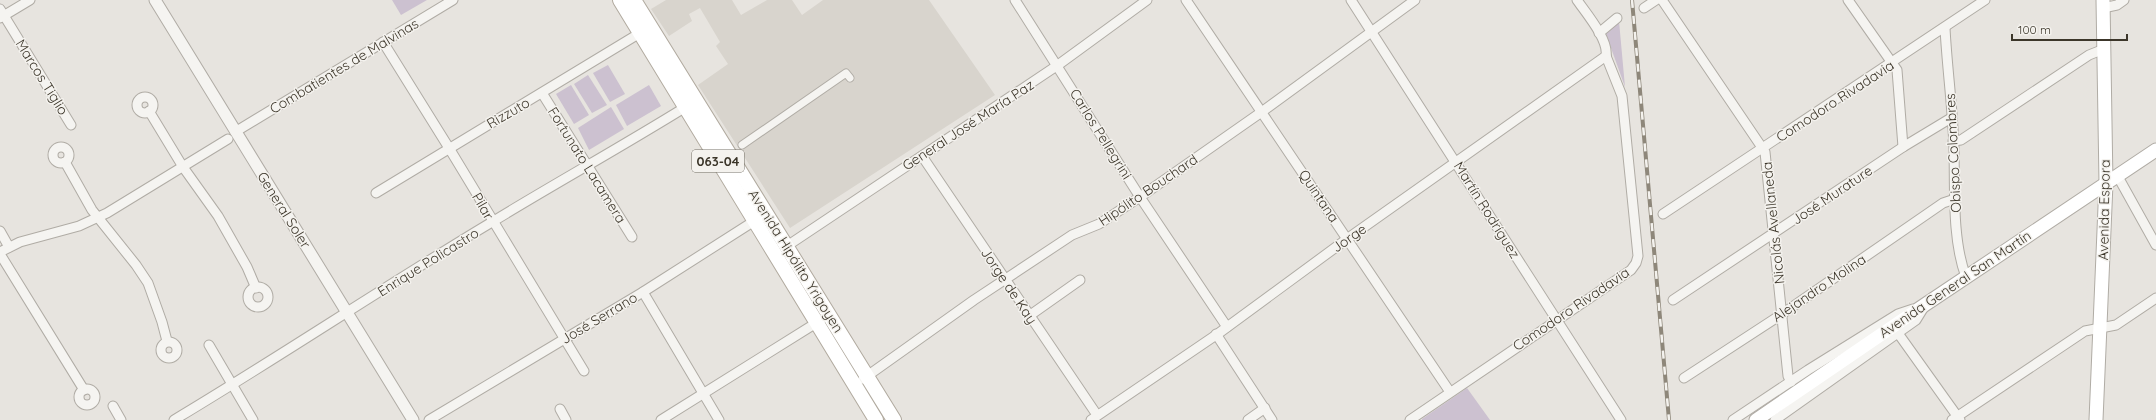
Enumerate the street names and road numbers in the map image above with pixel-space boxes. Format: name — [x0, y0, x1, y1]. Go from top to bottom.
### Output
street label: Combatientes de Malvinas — [266, 14, 422, 118]
street label: Marcos Tiglio — [12, 36, 72, 118]
street label: Comodoro Rivadavia — [1773, 56, 1897, 146]
street label: General José María Paz — [899, 76, 1037, 174]
street label: Carlos Pellegrini — [1066, 85, 1136, 183]
street label: Rizzuto — [483, 93, 533, 133]
street label: Obispo Colombres — [1941, 93, 1965, 213]
street label: Fortunato Lacamera — [544, 103, 630, 227]
road number: 063-04 — [692, 150, 744, 172]
street label: Hipólito Bouchard — [1095, 150, 1201, 230]
street label: Martín Rodríguez — [1450, 158, 1524, 262]
street label: Avenida Espora — [2094, 159, 2114, 261]
street label: Nicolás Avellaneda — [1758, 161, 1788, 285]
street label: José Murature — [1788, 161, 1876, 229]
street label: Quintana — [1295, 166, 1343, 226]
street label: General Soler — [253, 168, 315, 252]
street label: Avenida Hipólito Yrigoyen — [744, 186, 848, 336]
street label: Pilar — [468, 189, 498, 223]
street label: Jorge — [1328, 220, 1370, 256]
street label: Enrique Policastro — [374, 224, 482, 300]
street label: Avenida General San Martín — [1875, 226, 2035, 342]
street label: Jorge de Kay — [977, 245, 1041, 327]
street label: Alejandro Molina — [1769, 250, 1869, 326]
street label: Comodoro Rivadavia — [1509, 263, 1633, 355]
street label: José Serrano — [557, 288, 641, 348]

